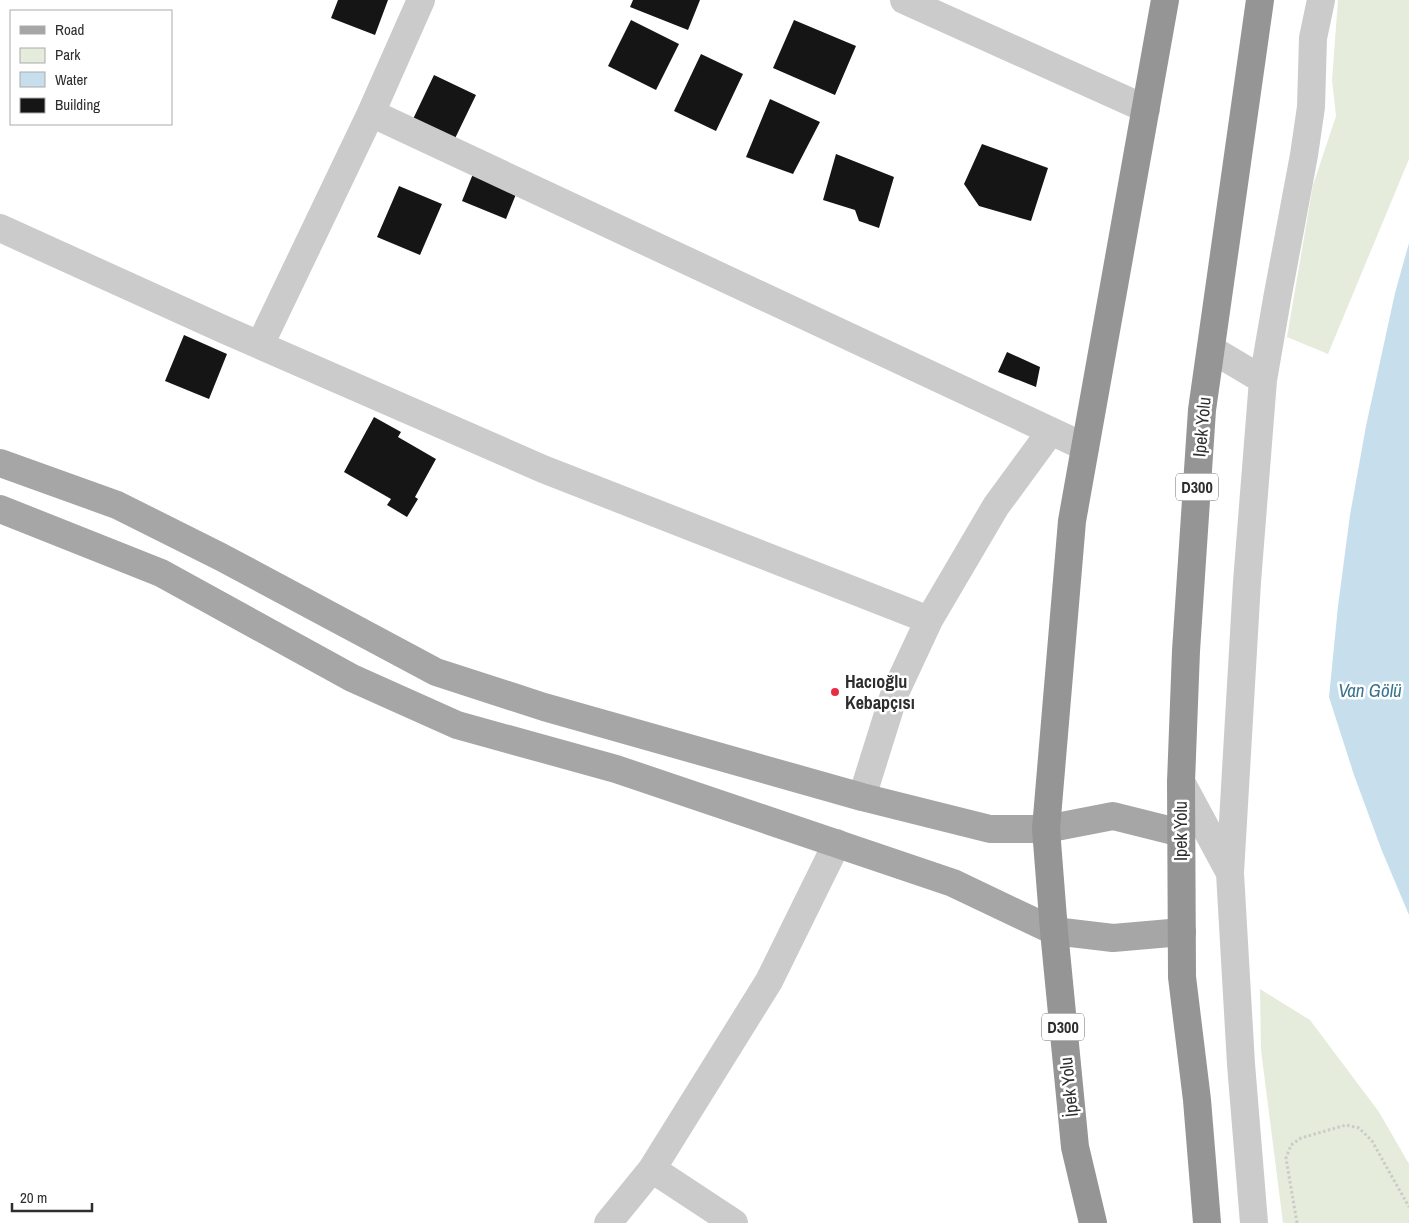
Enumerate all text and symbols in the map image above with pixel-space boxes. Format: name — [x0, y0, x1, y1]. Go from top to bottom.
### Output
legend — [10, 10, 172, 125]
text: Road — [55, 19, 84, 40]
text: Park — [55, 44, 81, 65]
text: Water — [55, 69, 87, 90]
text: Building — [55, 94, 100, 115]
street label: Ipek Yolu — [1186, 396, 1217, 458]
road number: D300 — [1176, 474, 1218, 501]
place label: Hacıoğlu Kebapçısı — [845, 669, 915, 715]
water label: Van Gölü — [1338, 677, 1402, 703]
marker: Hacıoğlu Kebapçısı — [829, 686, 841, 698]
street label: Ipek Yolu — [1168, 801, 1193, 861]
road number: D300 — [1042, 1014, 1084, 1040]
street label: İpek Yolu — [1053, 1056, 1084, 1118]
scale bar — [12, 1180, 92, 1212]
text: 20 m — [20, 1187, 47, 1208]

